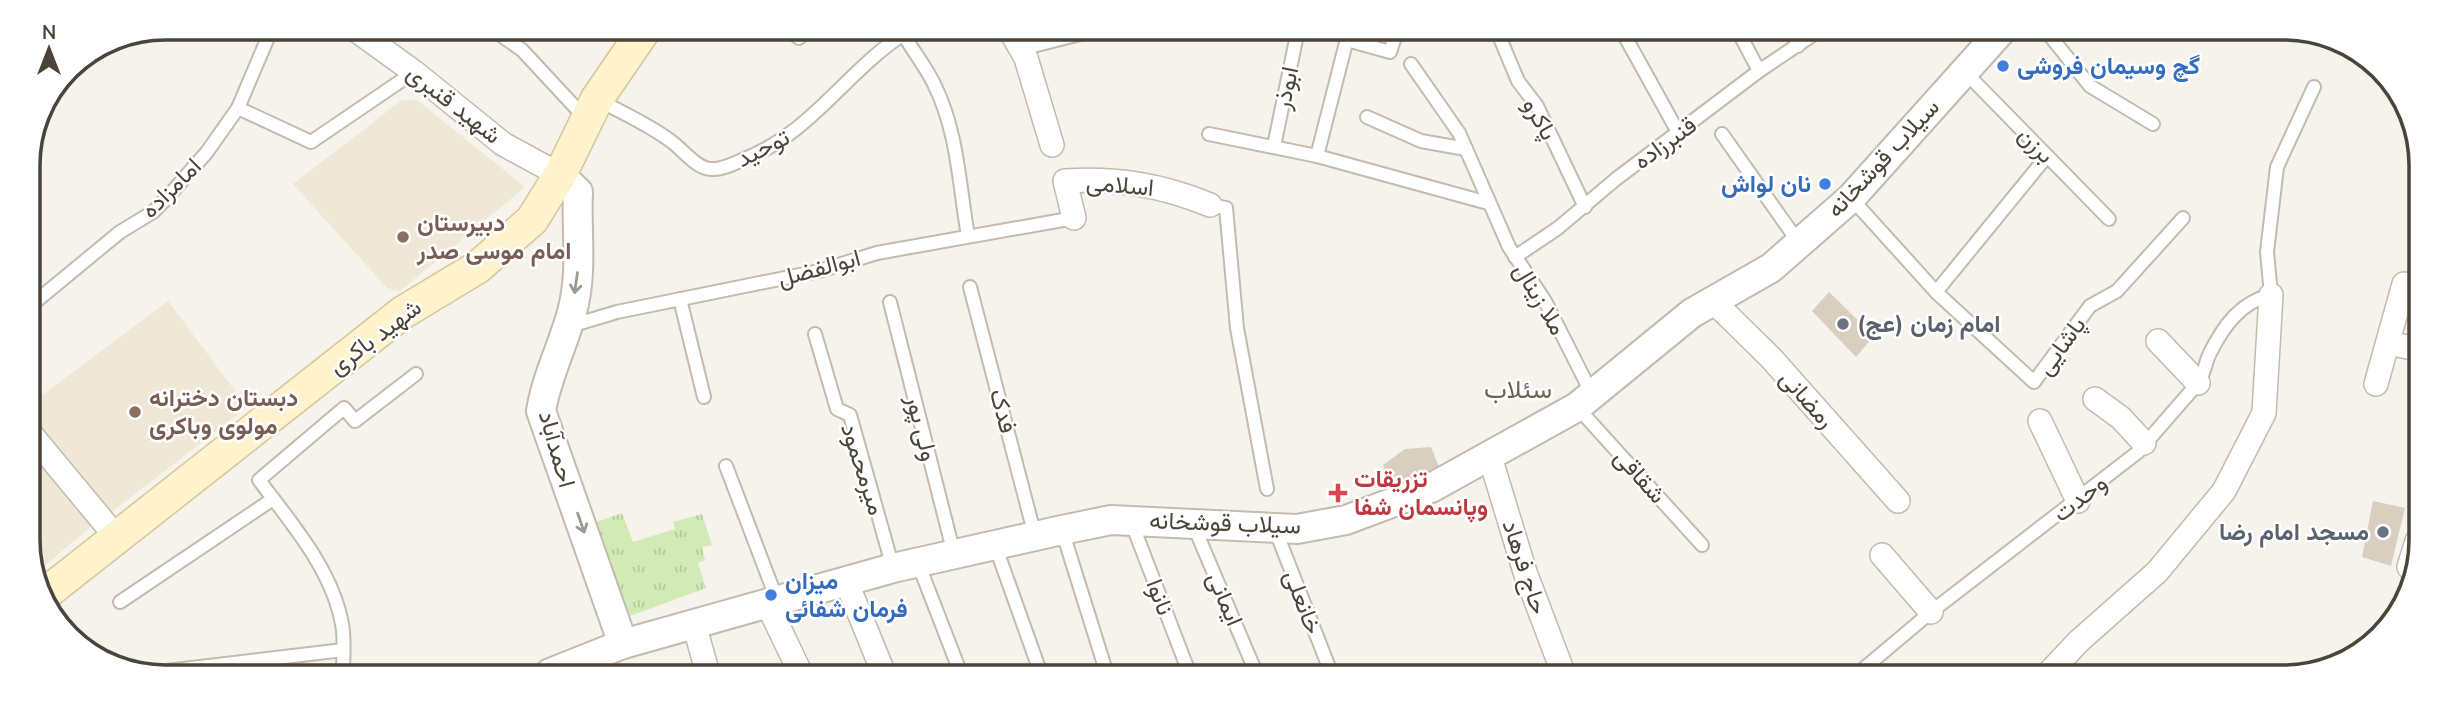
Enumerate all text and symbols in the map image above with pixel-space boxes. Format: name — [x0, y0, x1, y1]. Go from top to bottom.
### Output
north arrow — [14, 14, 84, 84]
text: N — [42, 20, 56, 46]
place label: گچ وسیمان فروشی — [2017, 50, 2200, 83]
street label: شهید قنبری — [400, 57, 508, 151]
marker: گچ وسیمان فروشی — [1995, 58, 2011, 74]
street label: ابوذر — [1266, 64, 1306, 113]
street label: پاکرو — [1515, 92, 1565, 146]
street label: سیلاب قوشخانه — [1820, 92, 1946, 224]
street label: قنبرزاده — [1627, 109, 1703, 177]
street label: برزن — [2011, 120, 2061, 170]
street label: توحید — [731, 121, 795, 175]
street label: امامزاده — [134, 151, 208, 225]
street label: اسلامی — [1085, 166, 1155, 204]
place label: نان لواش — [1721, 168, 1811, 200]
marker: نان لواش — [1817, 176, 1833, 192]
place label: دبیرستان امام موسی صدر — [416, 207, 571, 267]
marker: دبیرستان امام موسی صدر — [395, 229, 411, 245]
street label: ابوالفضل — [774, 242, 864, 294]
street label: ملا زینال — [1506, 257, 1574, 341]
one-way arrow — [570, 272, 583, 294]
street label: شهید باکری — [322, 292, 428, 382]
place label: امام زمان (عج) — [1857, 308, 2000, 341]
street label: پاشایی — [2029, 310, 2093, 382]
marker: امام زمان (عج) — [1835, 316, 1851, 332]
street label: رمضانی — [1772, 363, 1842, 435]
district label: سئلاب — [1484, 372, 1552, 407]
place label: دبستان دخترانه مولوی وباکری — [149, 382, 298, 442]
street label: فدک — [982, 385, 1024, 437]
street label: ولی پور — [898, 391, 946, 464]
marker: دبستان دخترانه مولوی وباکری — [127, 404, 143, 420]
street label: احمدآباد — [531, 407, 583, 491]
street label: میرمحمود — [833, 419, 893, 519]
street label: شقاقی — [1607, 442, 1673, 510]
place label: تزریقات وپانسمان شفا — [1354, 463, 1488, 523]
street label: وحدت — [2046, 467, 2114, 529]
marker: تزریقات وپانسمان شفا — [1328, 483, 1348, 503]
street label: سیلاب قوشخانه — [1149, 504, 1301, 542]
one-way arrow — [575, 512, 588, 534]
street label: حاج فرهاد — [1495, 516, 1555, 618]
place label: مسجد امام رضا — [2219, 516, 2369, 548]
marker: مسجد امام رضا — [2375, 524, 2391, 540]
place label: میزان فرمان شفائی — [785, 565, 908, 625]
street label: خانعلی — [1276, 565, 1330, 639]
street label: ایمانی — [1199, 567, 1251, 631]
street label: نانوا — [1139, 574, 1181, 620]
marker: میزان فرمان شفائی — [763, 587, 779, 603]

